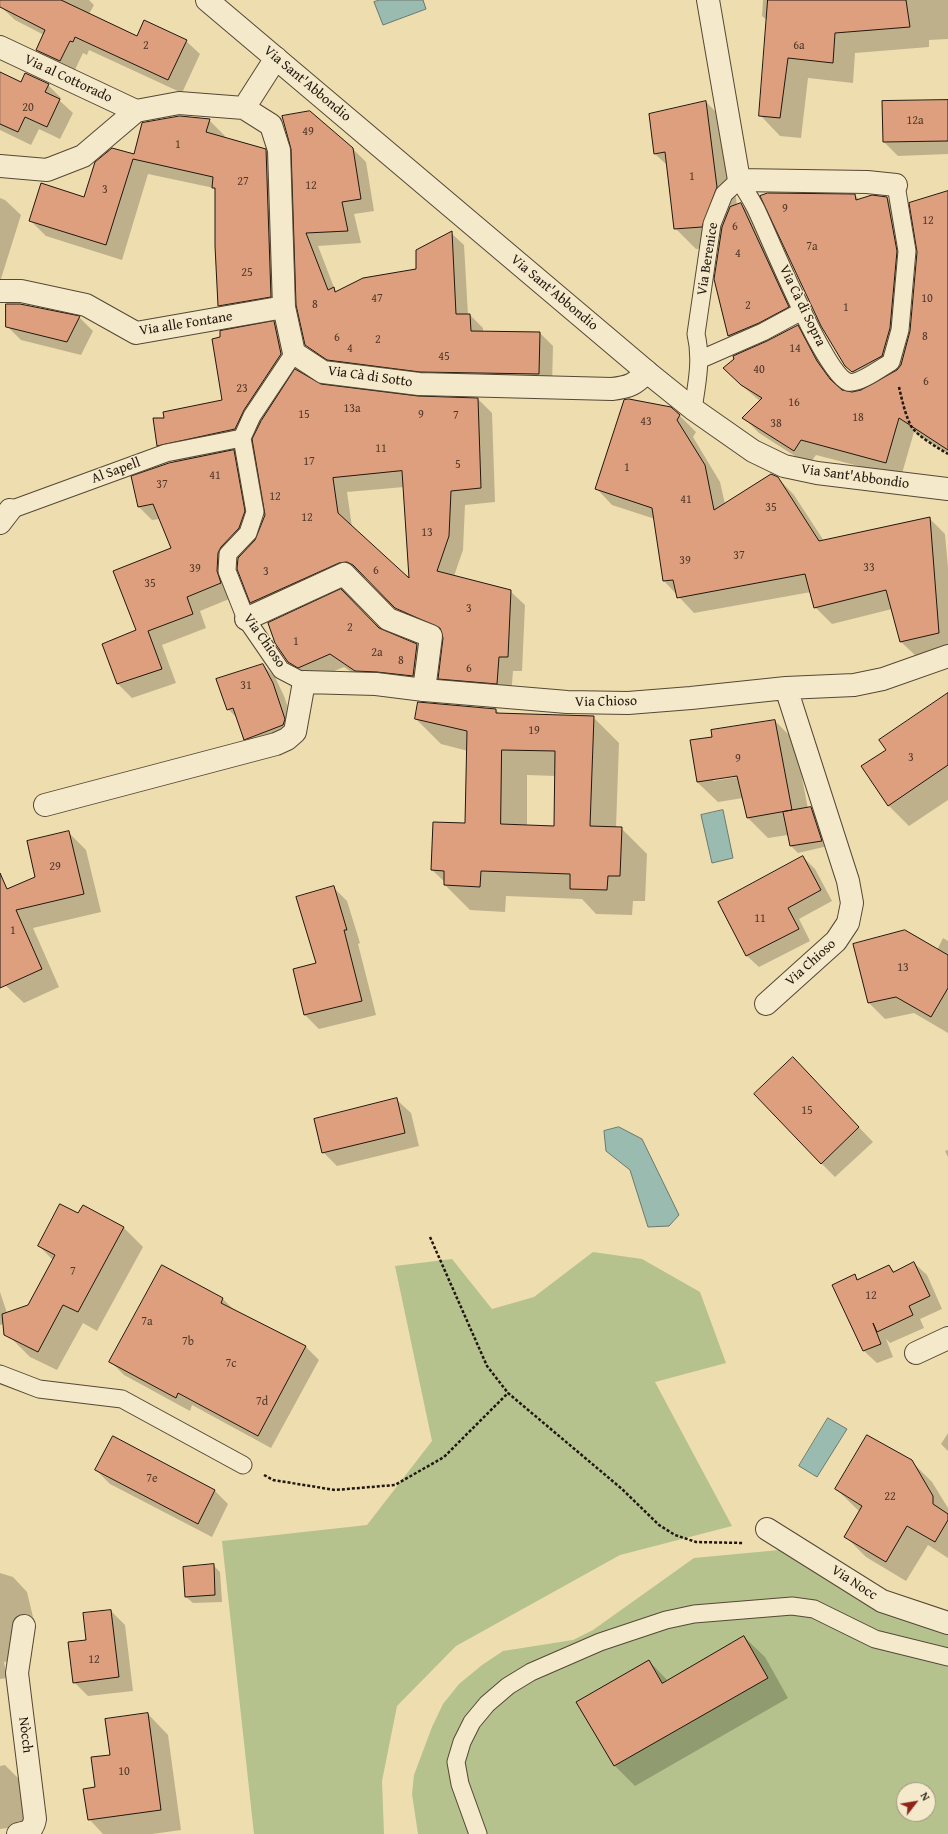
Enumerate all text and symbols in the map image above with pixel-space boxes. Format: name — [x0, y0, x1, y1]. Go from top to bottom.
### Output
house number: 2 — [143, 39, 149, 53]
house number: 6a — [793, 39, 805, 53]
street label: Via Sant'Abbondio — [260, 42, 354, 126]
street label: Via al Cottorado — [21, 51, 115, 107]
house number: 20 — [22, 101, 34, 115]
house number: 12a — [906, 114, 924, 128]
house number: 49 — [302, 125, 314, 139]
house number: 1 — [175, 138, 181, 152]
house number: 1 — [689, 170, 695, 184]
house number: 27 — [237, 175, 249, 189]
house number: 12 — [305, 179, 317, 193]
house number: 3 — [102, 183, 108, 197]
house number: 9 — [782, 202, 788, 216]
house number: 12 — [922, 214, 934, 228]
house number: 6 — [732, 220, 738, 234]
street label: Via Berenice — [694, 221, 722, 297]
house number: 7a — [806, 240, 818, 254]
house number: 4 — [735, 247, 741, 261]
street label: Via Sant'Abbondio — [507, 251, 601, 335]
street label: Via Cà di Sopra — [775, 263, 829, 349]
house number: 25 — [241, 266, 253, 280]
house number: 47 — [371, 292, 383, 306]
house number: 10 — [921, 292, 933, 306]
house number: 8 — [312, 298, 318, 312]
house number: 2 — [745, 299, 751, 313]
house number: 1 — [843, 301, 849, 315]
street label: Via alle Fontane — [138, 308, 234, 340]
house number: 8 — [922, 330, 928, 344]
house number: 6 — [334, 331, 340, 345]
house number: 2 — [375, 333, 381, 347]
house number: 4 — [347, 342, 353, 356]
house number: 14 — [789, 342, 801, 356]
house number: 45 — [438, 350, 450, 364]
street label: Via Cà di Sotto — [326, 363, 414, 391]
house number: 40 — [753, 363, 765, 377]
house number: 6 — [923, 375, 929, 389]
house number: 23 — [236, 382, 248, 396]
house number: 16 — [788, 396, 800, 410]
house number: 13a — [343, 402, 361, 416]
house number: 15 — [298, 408, 310, 422]
house number: 9 — [418, 408, 424, 422]
house number: 7 — [453, 409, 459, 423]
house number: 18 — [852, 411, 864, 425]
house number: 43 — [640, 415, 652, 429]
house number: 38 — [770, 417, 782, 431]
house number: 11 — [375, 442, 387, 456]
street label: Al Sapell — [89, 454, 143, 488]
house number: 17 — [303, 455, 315, 469]
house number: 5 — [455, 458, 461, 472]
house number: 1 — [624, 461, 630, 475]
street label: Via Sant'Abbondio — [800, 461, 910, 493]
house number: 41 — [209, 469, 221, 483]
house number: 37 — [156, 478, 168, 492]
house number: 12 — [269, 490, 281, 504]
house number: 41 — [680, 493, 692, 507]
house number: 35 — [765, 501, 777, 515]
house number: 12 — [301, 511, 313, 525]
house number: 13 — [421, 526, 433, 540]
house number: 37 — [733, 549, 745, 563]
house number: 39 — [679, 554, 691, 568]
house number: 33 — [863, 561, 875, 575]
house number: 39 — [189, 562, 201, 576]
house number: 6 — [373, 564, 379, 578]
house number: 3 — [263, 565, 269, 579]
house number: 35 — [144, 577, 156, 591]
house number: 3 — [466, 602, 472, 616]
street label: Via Chioso — [239, 611, 289, 671]
house number: 2 — [347, 621, 353, 635]
house number: 1 — [293, 635, 299, 649]
house number: 2a — [371, 646, 383, 660]
house number: 8 — [398, 654, 404, 668]
house number: 6 — [466, 662, 472, 676]
house number: 31 — [240, 679, 252, 693]
street label: Via Chioso — [575, 693, 637, 711]
house number: 19 — [528, 724, 540, 738]
house number: 3 — [908, 751, 914, 765]
house number: 9 — [735, 752, 741, 766]
house number: 29 — [49, 860, 61, 874]
house number: 11 — [754, 912, 766, 926]
house number: 1 — [10, 924, 16, 938]
street label: Via Chioso — [782, 936, 840, 990]
house number: 13 — [897, 961, 909, 975]
house number: 15 — [801, 1104, 813, 1118]
house number: 7 — [70, 1265, 76, 1279]
house number: 12 — [865, 1289, 877, 1303]
house number: 7a — [141, 1315, 153, 1329]
house number: 7b — [182, 1335, 194, 1349]
house number: 7c — [225, 1357, 237, 1371]
house number: 7d — [256, 1395, 268, 1409]
house number: 7e — [146, 1472, 158, 1486]
house number: 22 — [884, 1490, 896, 1504]
street label: Via Nocc — [828, 1562, 880, 1604]
house number: 12 — [88, 1653, 100, 1667]
street label: Nòcch — [14, 1716, 36, 1754]
house number: 10 — [118, 1765, 130, 1779]
north arrow — [896, 1782, 936, 1822]
text: N — [917, 1789, 934, 1804]

